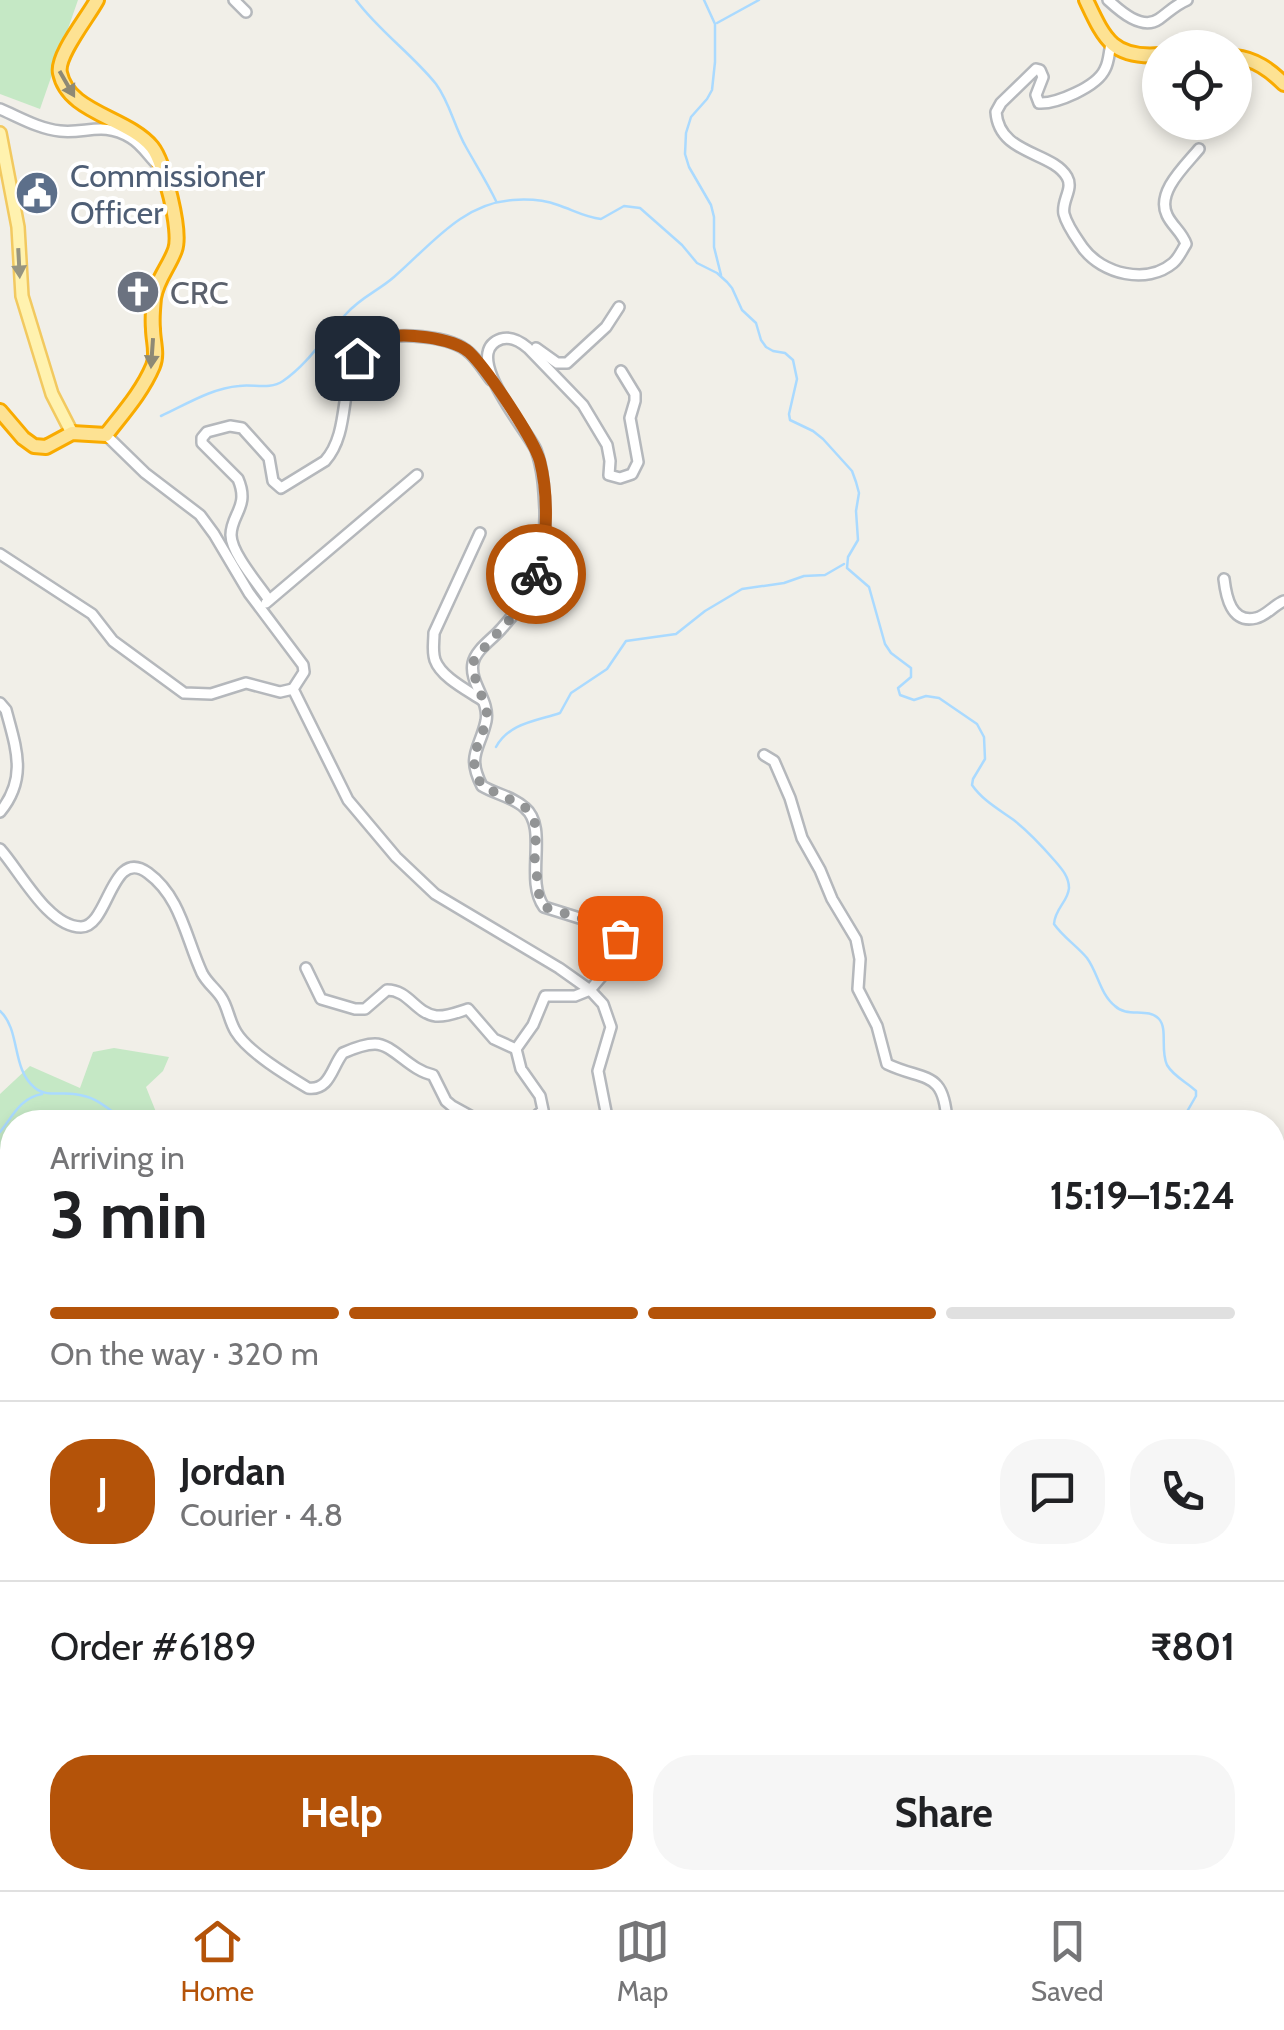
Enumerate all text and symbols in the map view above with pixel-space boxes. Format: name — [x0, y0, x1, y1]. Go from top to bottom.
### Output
map controls — [1142, 30, 1252, 140]
button: locate — [1142, 30, 1252, 140]
one-way arrow — [58, 70, 76, 98]
place label: Commissioner Officer — [70, 156, 266, 232]
public building icon: Commissioner Officer — [14, 170, 60, 216]
one-way arrow — [11, 248, 27, 280]
church icon: CRC — [115, 269, 161, 315]
place label: CRC — [170, 273, 229, 312]
pin — [315, 316, 400, 401]
icon: home — [330, 331, 385, 386]
one-way arrow — [144, 338, 160, 369]
courier — [486, 524, 586, 624]
icon: bike — [509, 547, 564, 602]
pin — [578, 896, 663, 981]
icon: bag — [593, 911, 648, 966]
text: Arriving in — [50, 1138, 185, 1177]
text: 15:19–15:24 — [1050, 1172, 1235, 1219]
text: 3 min — [50, 1175, 208, 1254]
text: On the way · 320 m — [50, 1334, 319, 1373]
button: chat — [1000, 1439, 1105, 1544]
button: phone — [1130, 1439, 1235, 1544]
text: Jordan — [180, 1448, 286, 1495]
text: J — [97, 1468, 108, 1515]
text: Courier · 4.8 — [180, 1495, 343, 1534]
text: Order #6189 — [50, 1623, 257, 1670]
text: ₹801 — [1150, 1623, 1235, 1670]
button: Help — [50, 1755, 633, 1870]
button: Share — [653, 1755, 1235, 1870]
tab: Home — [180, 1914, 254, 2008]
tab: Map — [615, 1914, 670, 2008]
tab: Saved — [1031, 1914, 1104, 2008]

